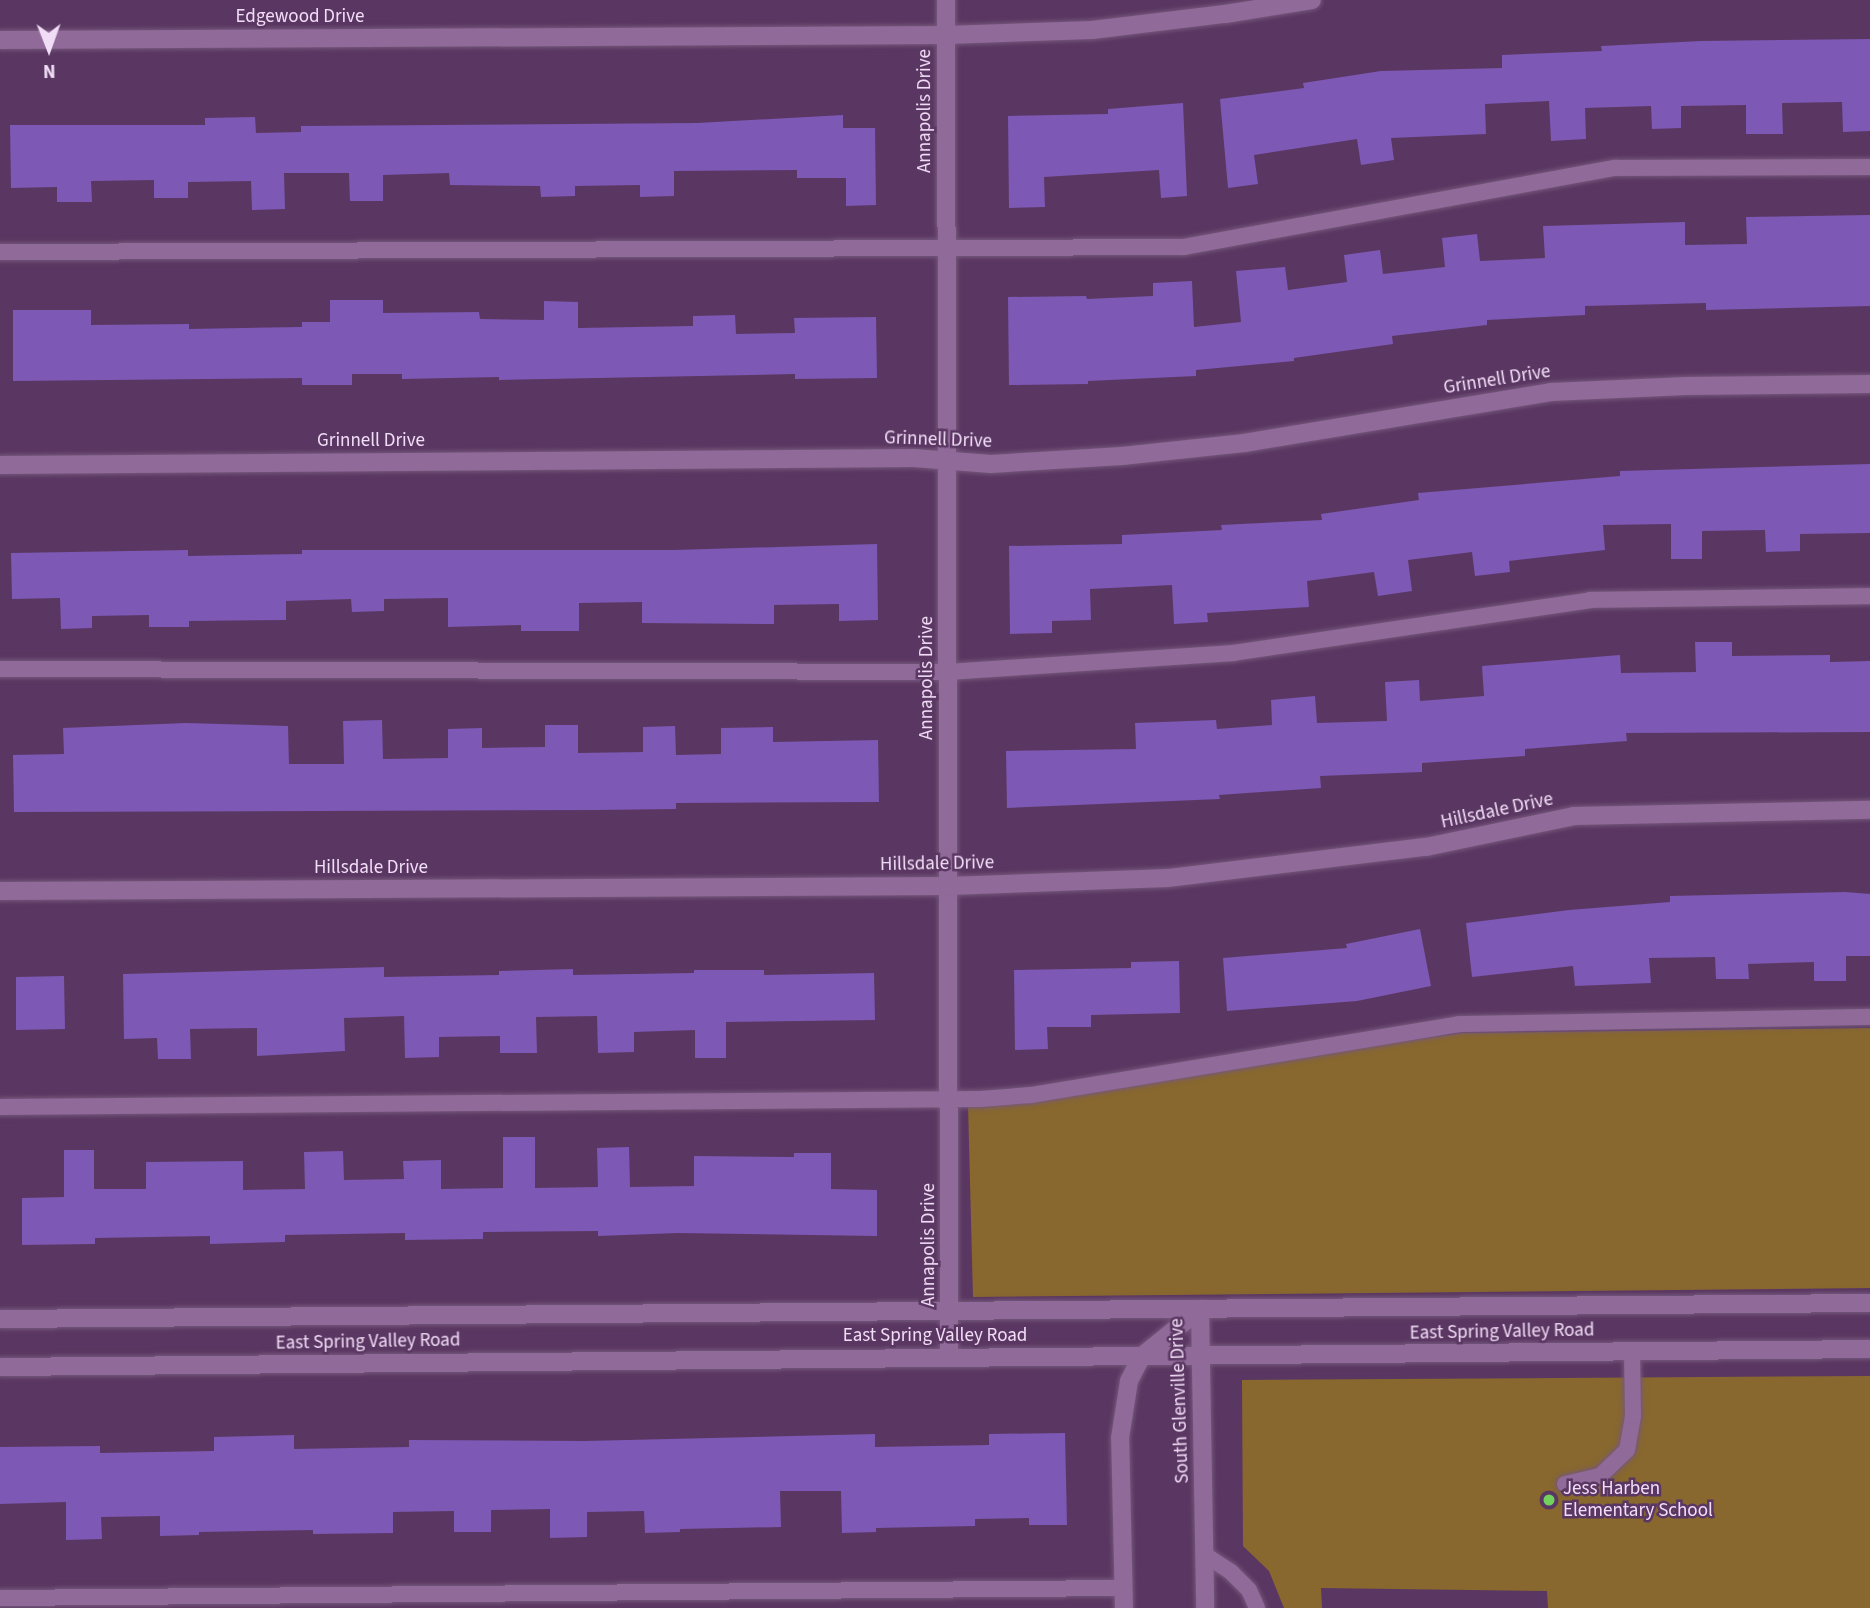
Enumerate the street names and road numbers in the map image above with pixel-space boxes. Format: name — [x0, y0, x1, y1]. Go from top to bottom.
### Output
street label: Edgewood Drive — [236, 6, 364, 28]
street label: Annapolis Drive — [914, 49, 936, 173]
street label: Grinnell Drive — [1442, 360, 1552, 400]
street label: Grinnell Drive — [884, 427, 992, 453]
street label: Grinnell Drive — [317, 430, 425, 452]
street label: Annapolis Drive — [916, 616, 938, 740]
street label: Hillsdale Drive — [1439, 788, 1555, 834]
street label: Hillsdale Drive — [880, 852, 994, 876]
street label: Hillsdale Drive — [314, 857, 428, 879]
street label: Annapolis Drive — [918, 1183, 940, 1307]
street label: South Glenville Drive — [1166, 1318, 1194, 1484]
street label: East Spring Valley Road — [1409, 1319, 1595, 1345]
street label: East Spring Valley Road — [843, 1325, 1027, 1347]
street label: East Spring Valley Road — [275, 1329, 461, 1355]

